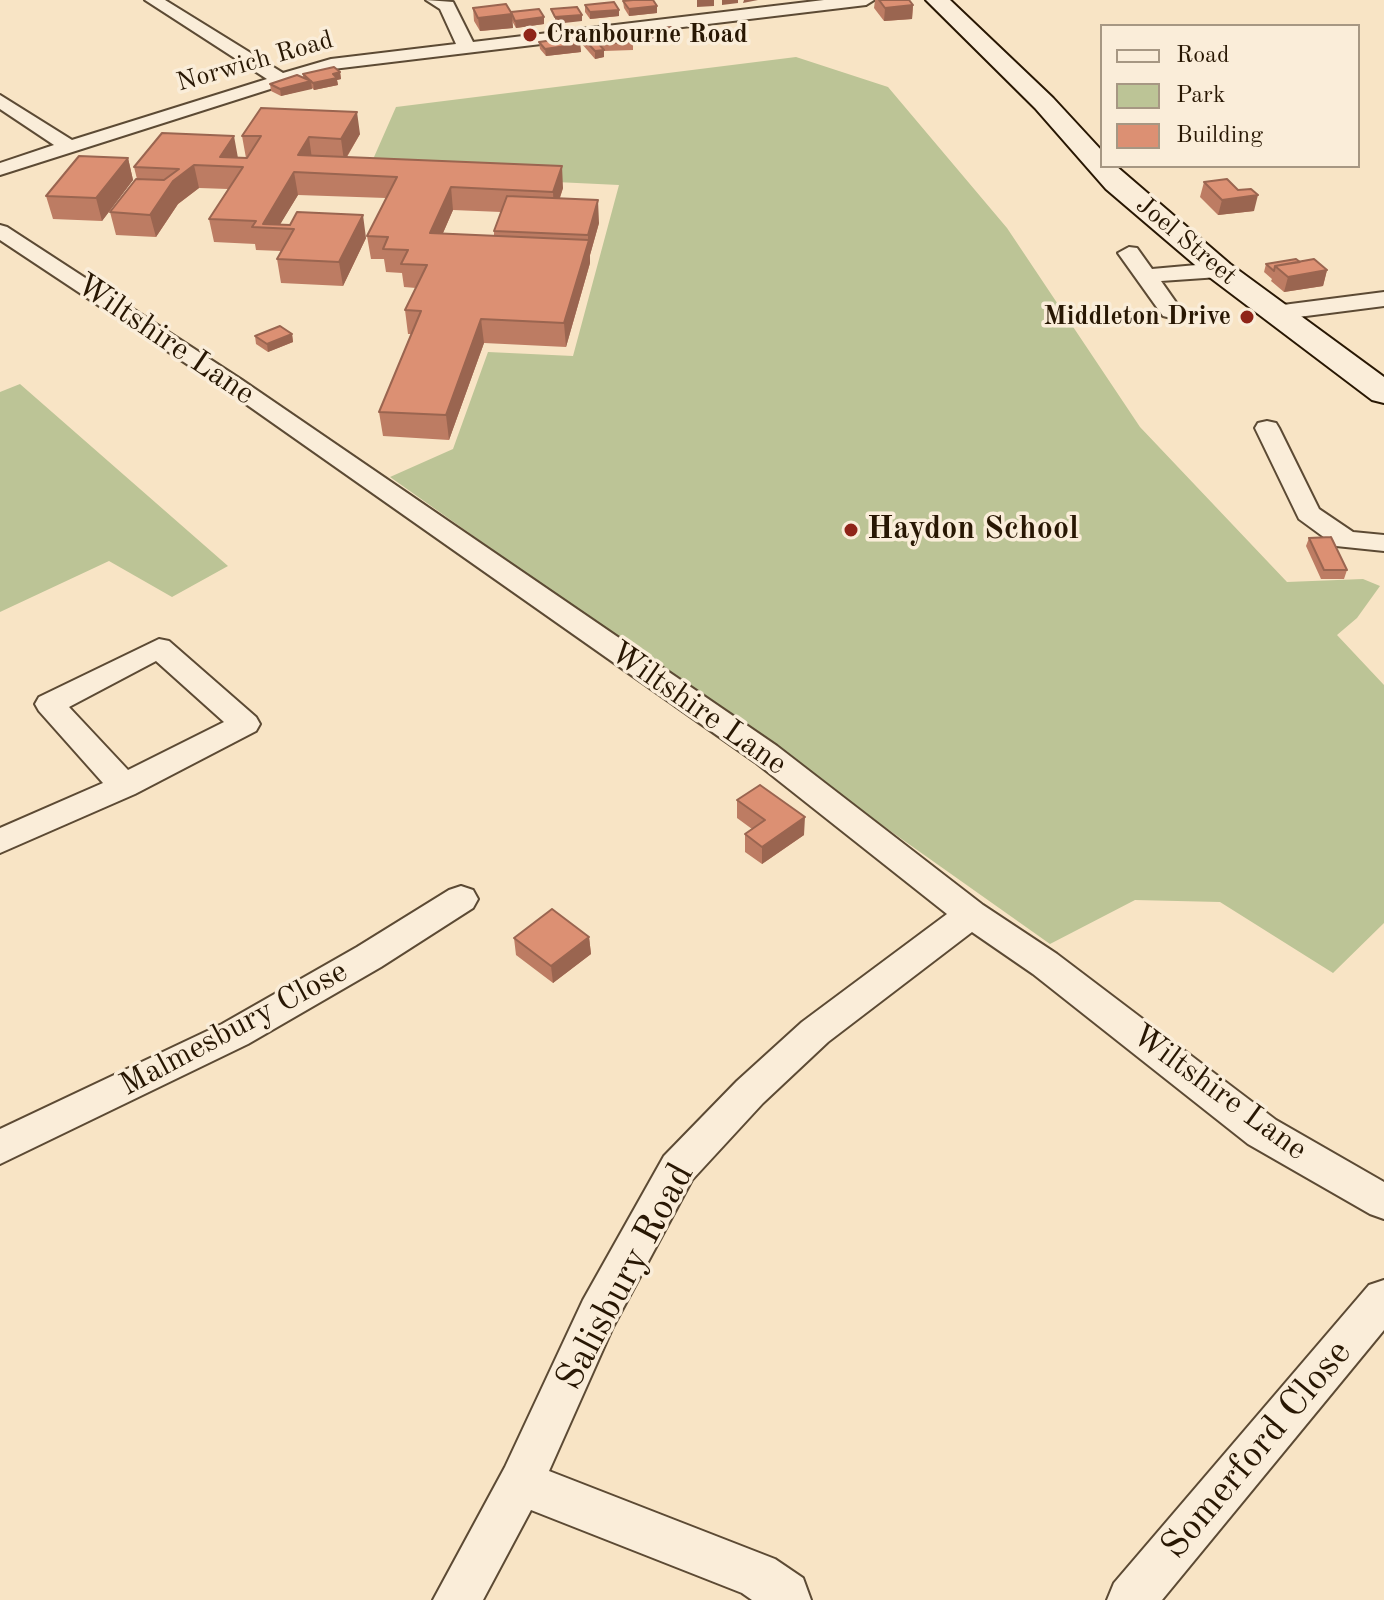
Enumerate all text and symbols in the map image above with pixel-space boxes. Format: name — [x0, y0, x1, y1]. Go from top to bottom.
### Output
place label: Cranbourne Road — [546, 19, 748, 51]
legend — [1100, 24, 1360, 168]
street label: Norwich Road — [173, 25, 337, 99]
marker: Cranbourne Road — [521, 26, 539, 44]
text: Road — [1176, 44, 1229, 68]
text: Park — [1176, 84, 1225, 108]
text: Building — [1176, 124, 1263, 148]
street label: Joel Street — [1129, 190, 1243, 292]
street label: Wiltshire Lane — [68, 266, 262, 414]
place label: Middleton Drive — [1044, 301, 1231, 333]
marker: Middleton Drive — [1238, 308, 1256, 326]
place label: Haydon School — [867, 511, 1079, 549]
marker: Haydon School — [842, 521, 860, 539]
street label: Wiltshire Lane — [602, 634, 794, 784]
street label: Malmesbury Close — [114, 953, 354, 1105]
street label: Wiltshire Lane — [1124, 1017, 1314, 1169]
street label: Salisbury Road — [547, 1156, 705, 1398]
street label: Somerford Close — [1152, 1331, 1362, 1569]

